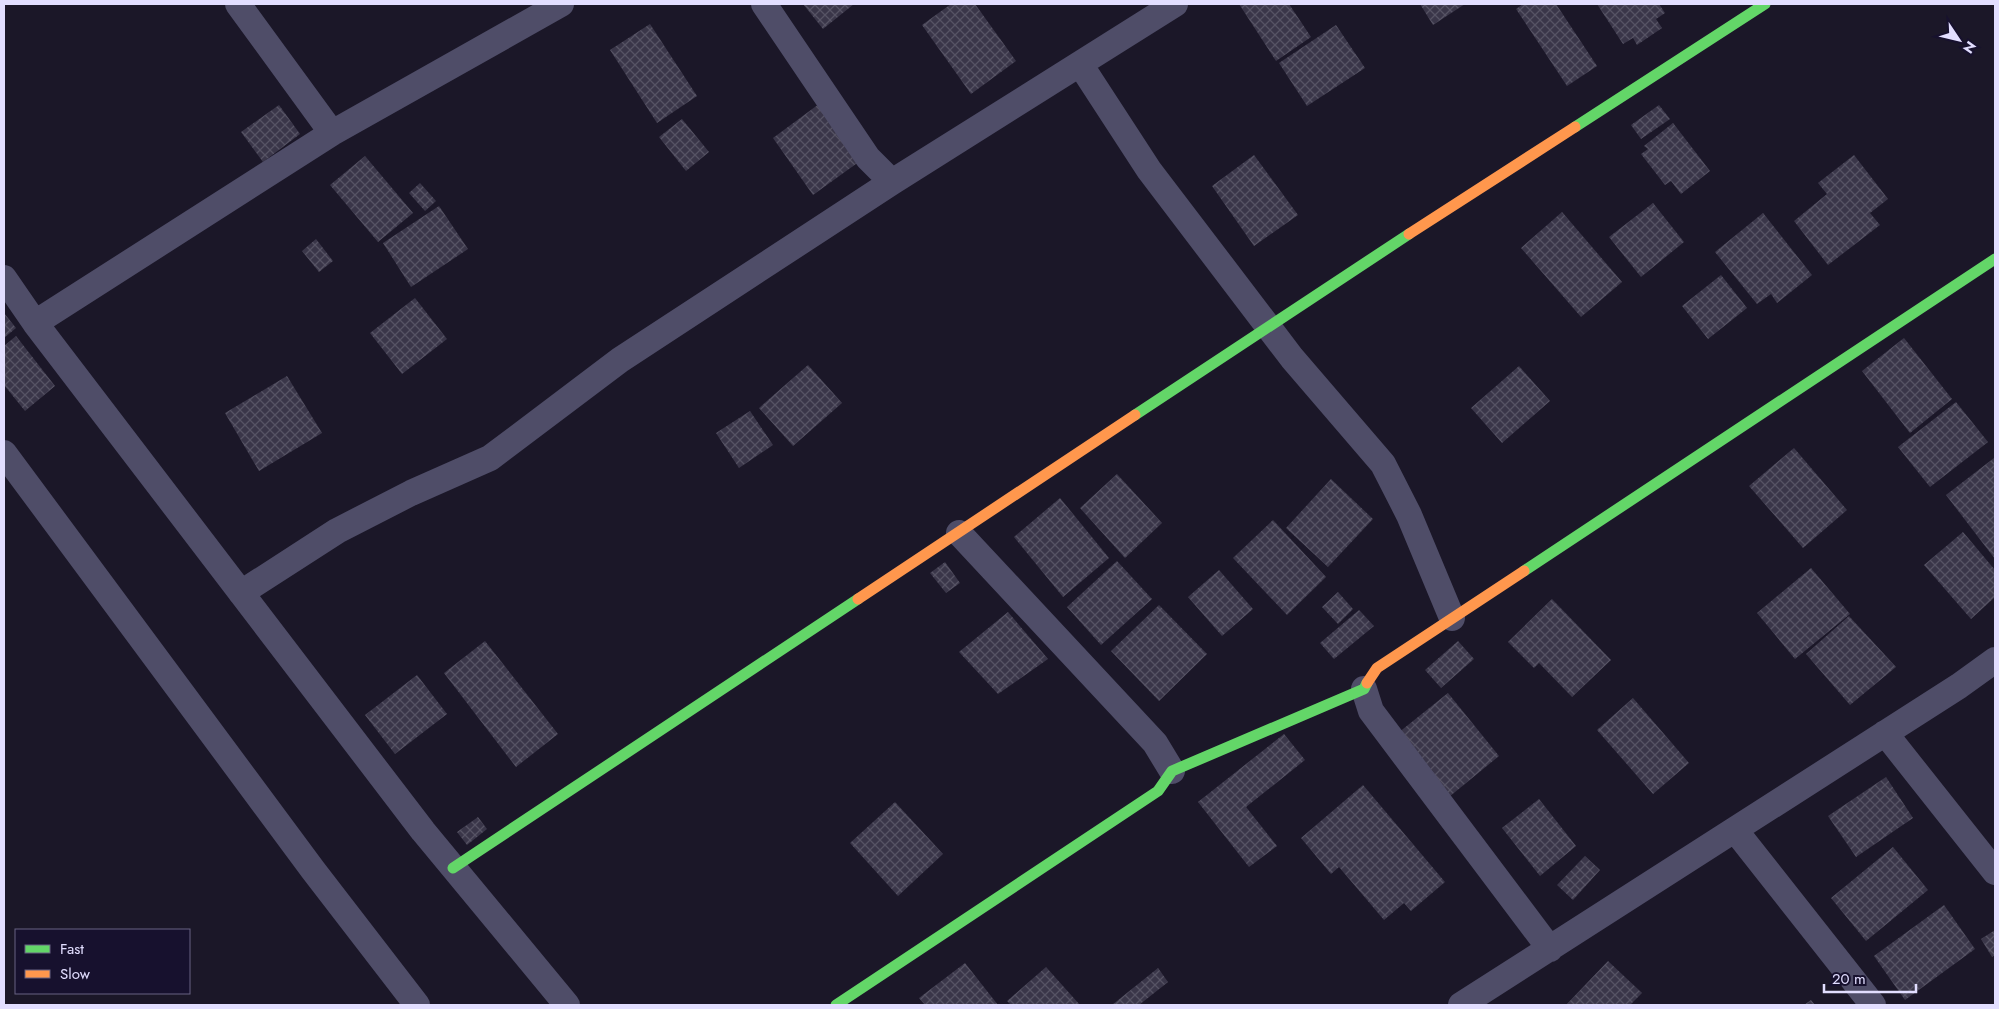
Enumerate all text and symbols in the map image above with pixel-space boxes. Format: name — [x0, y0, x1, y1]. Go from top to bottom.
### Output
north arrow — [1934, 15, 1984, 65]
text: N — [1958, 37, 1981, 58]
legend — [15, 929, 190, 994]
text: Fast — [60, 938, 84, 960]
scale bar — [1824, 962, 1916, 994]
text: Slow — [60, 963, 91, 985]
text: 20 m — [1832, 968, 1866, 990]

